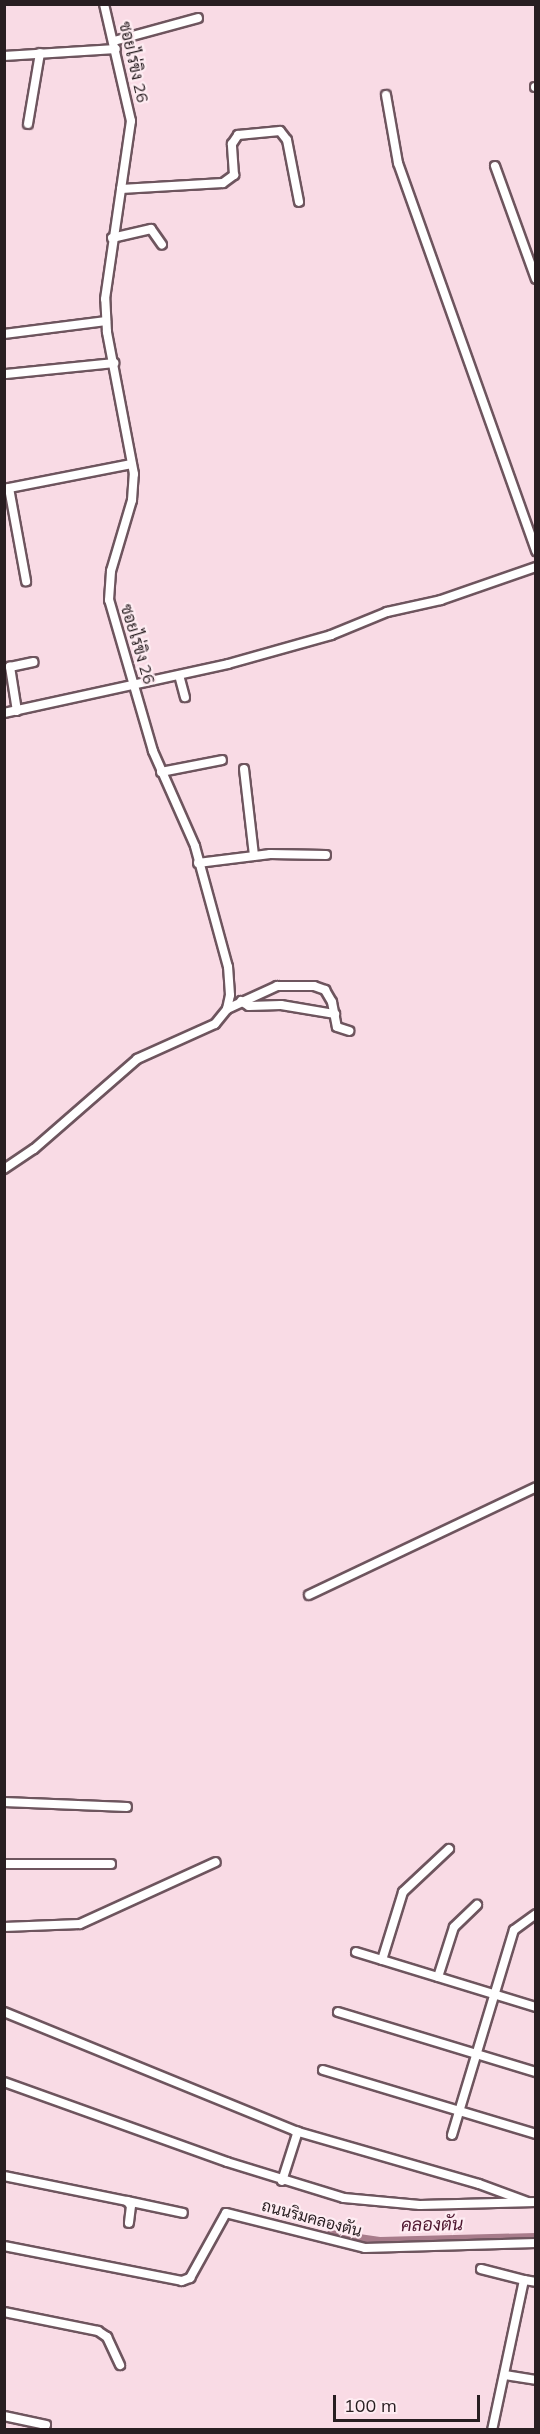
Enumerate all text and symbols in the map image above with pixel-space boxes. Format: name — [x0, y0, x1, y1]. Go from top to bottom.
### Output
street label: ซอยไร่ขิง 26 — [115, 20, 153, 104]
street label: ซอยไร่ขิง 26 — [117, 602, 159, 686]
street label: ถนนริมคลองตัน — [260, 2195, 364, 2241]
water label: คลองตัน — [401, 2214, 463, 2236]
scale bar — [336, 2383, 483, 2421]
text: 100 m — [344, 2394, 397, 2417]

